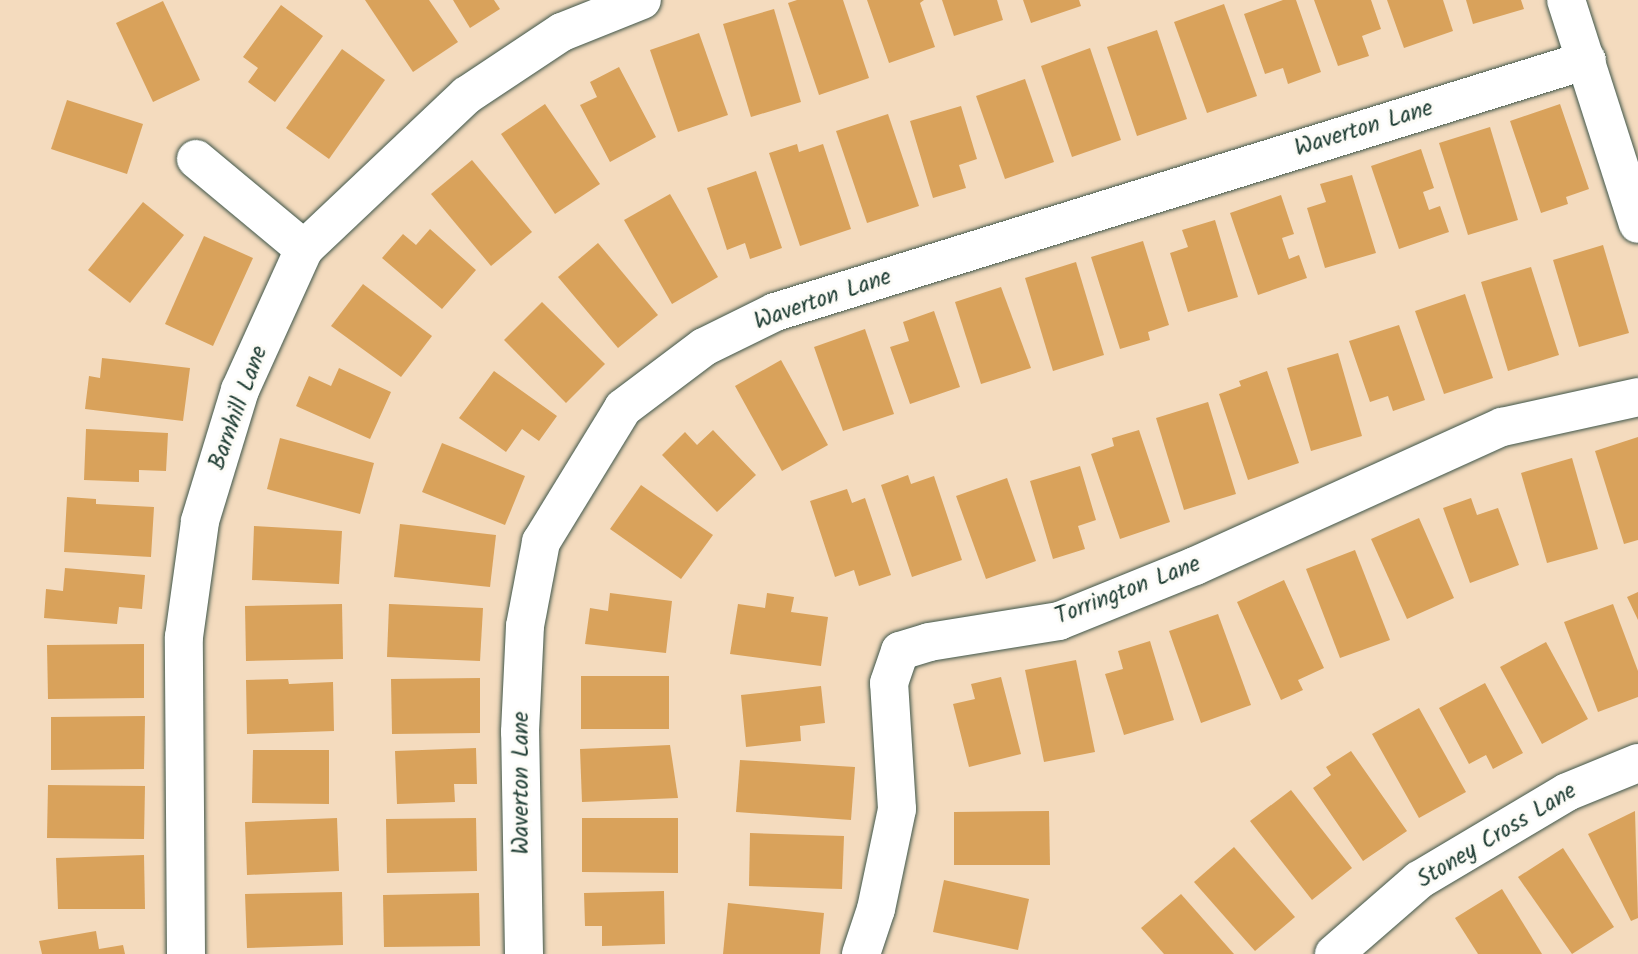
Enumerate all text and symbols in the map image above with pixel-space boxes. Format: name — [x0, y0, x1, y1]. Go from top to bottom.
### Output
street label: Waverton Lane — [1291, 95, 1437, 163]
street label: Waverton Lane — [751, 264, 895, 336]
street label: Barnhill Lane — [204, 342, 274, 474]
street label: Torrington Lane — [1051, 551, 1205, 631]
street label: Waverton Lane — [508, 711, 536, 855]
street label: Stoney Cross Lane — [1412, 778, 1582, 894]

